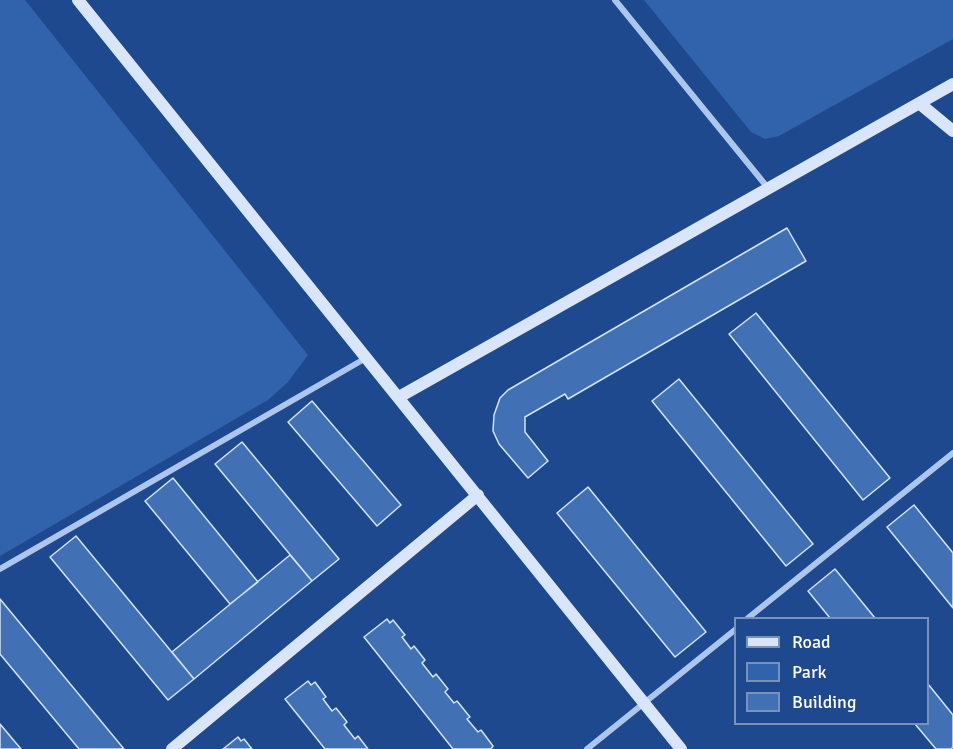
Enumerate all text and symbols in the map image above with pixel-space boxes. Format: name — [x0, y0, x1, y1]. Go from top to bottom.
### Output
legend — [734, 617, 929, 725]
text: Road — [792, 631, 831, 653]
text: Park — [792, 661, 827, 683]
text: Building — [792, 691, 856, 713]

